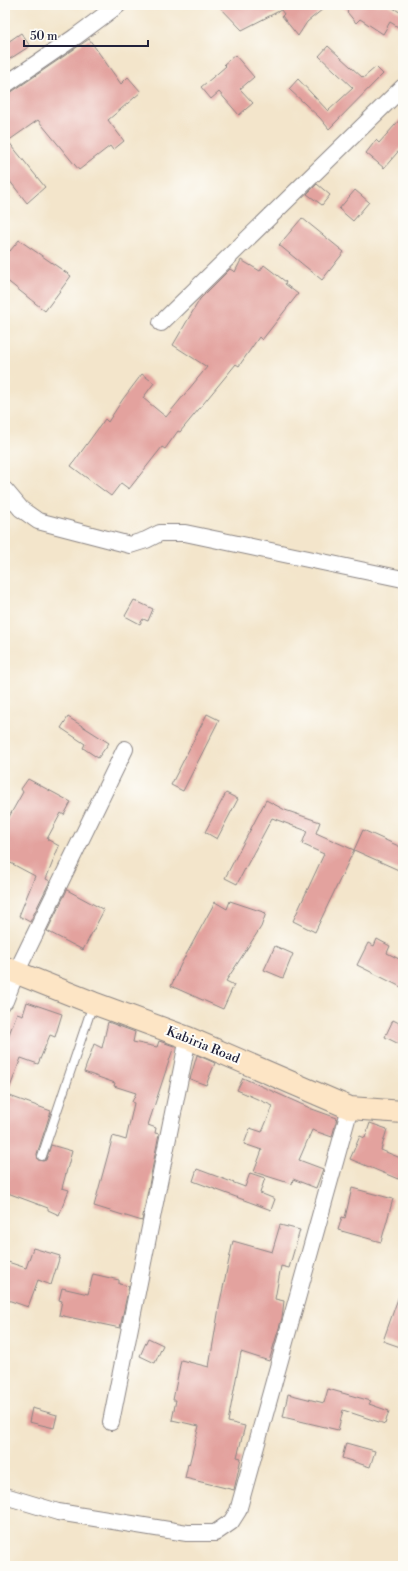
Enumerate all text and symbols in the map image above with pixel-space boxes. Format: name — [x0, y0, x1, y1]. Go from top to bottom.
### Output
scale bar — [24, 22, 148, 48]
text: 50 m — [30, 29, 58, 44]
street label: Kabiria Road — [164, 1023, 243, 1067]

